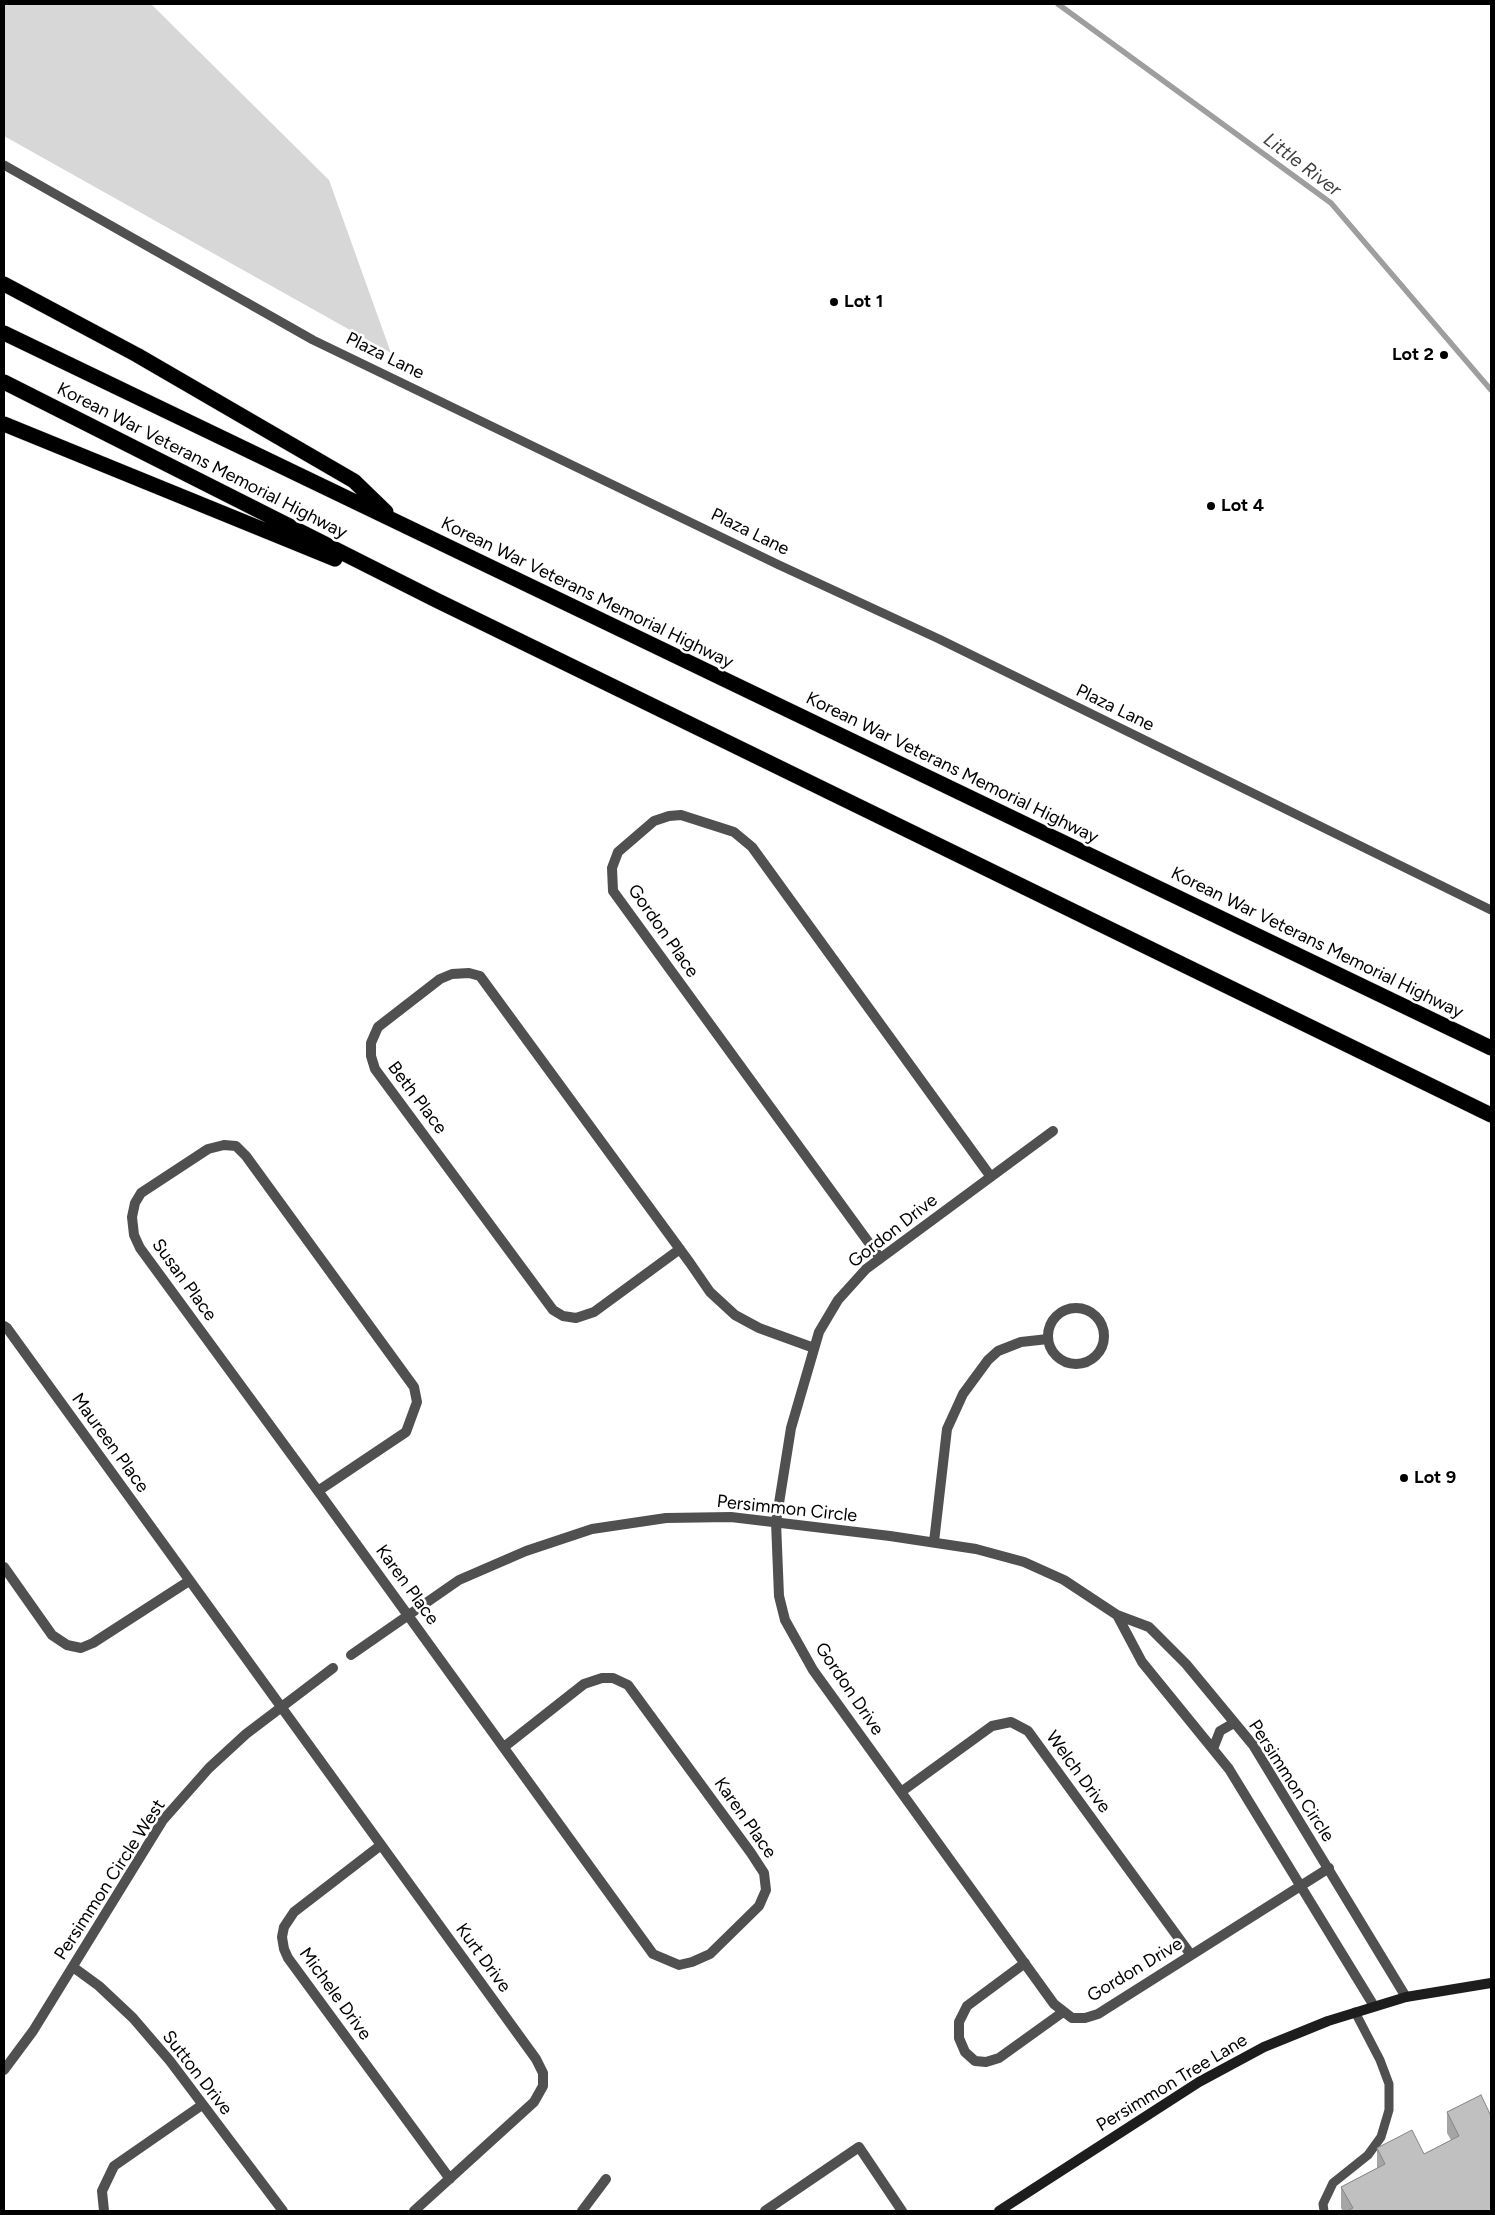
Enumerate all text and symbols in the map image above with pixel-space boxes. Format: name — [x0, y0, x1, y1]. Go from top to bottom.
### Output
water label: Little River — [1259, 128, 1345, 202]
place label: Lot 1 — [844, 291, 883, 313]
marker: Lot 1 — [828, 296, 840, 308]
street label: Plaza Lane — [342, 328, 428, 384]
place label: Lot 2 — [1392, 344, 1434, 366]
marker: Lot 2 — [1438, 349, 1450, 361]
street label: Korean War Veterans Memorial Highway — [53, 378, 351, 544]
place label: Lot 4 — [1221, 495, 1264, 517]
marker: Lot 4 — [1205, 500, 1217, 512]
street label: Plaza Lane — [707, 504, 793, 560]
street label: Korean War Veterans Memorial Highway — [437, 513, 737, 673]
street label: Plaza Lane — [1072, 680, 1158, 736]
street label: Korean War Veterans Memorial Highway — [802, 688, 1102, 848]
street label: Korean War Veterans Memorial Highway — [1167, 863, 1467, 1023]
street label: Gordon Place — [623, 880, 703, 982]
street label: Beth Place — [383, 1057, 451, 1139]
street label: Gordon Drive — [844, 1189, 942, 1273]
street label: Susan Place — [147, 1235, 221, 1325]
street label: Maureen Place — [67, 1389, 153, 1497]
place label: Lot 9 — [1414, 1467, 1456, 1489]
marker: Lot 9 — [1398, 1472, 1410, 1484]
street label: Persimmon Circle — [716, 1491, 858, 1527]
street label: Karen Place — [371, 1541, 443, 1629]
street label: Gordon Drive — [810, 1638, 888, 1740]
street label: Persimmon Circle — [1244, 1716, 1338, 1846]
street label: Welch Drive — [1041, 1727, 1115, 1817]
street label: Karen Place — [709, 1773, 781, 1863]
street label: Persimmon Circle West — [50, 1796, 170, 1964]
street label: Kurt Drive — [451, 1919, 515, 1997]
street label: Gordon Drive — [1083, 1933, 1187, 2007]
street label: Michele Drive — [294, 1944, 376, 2044]
street label: Sutton Drive — [157, 2026, 237, 2120]
street label: Persimmon Tree Lane — [1093, 2029, 1251, 2137]

